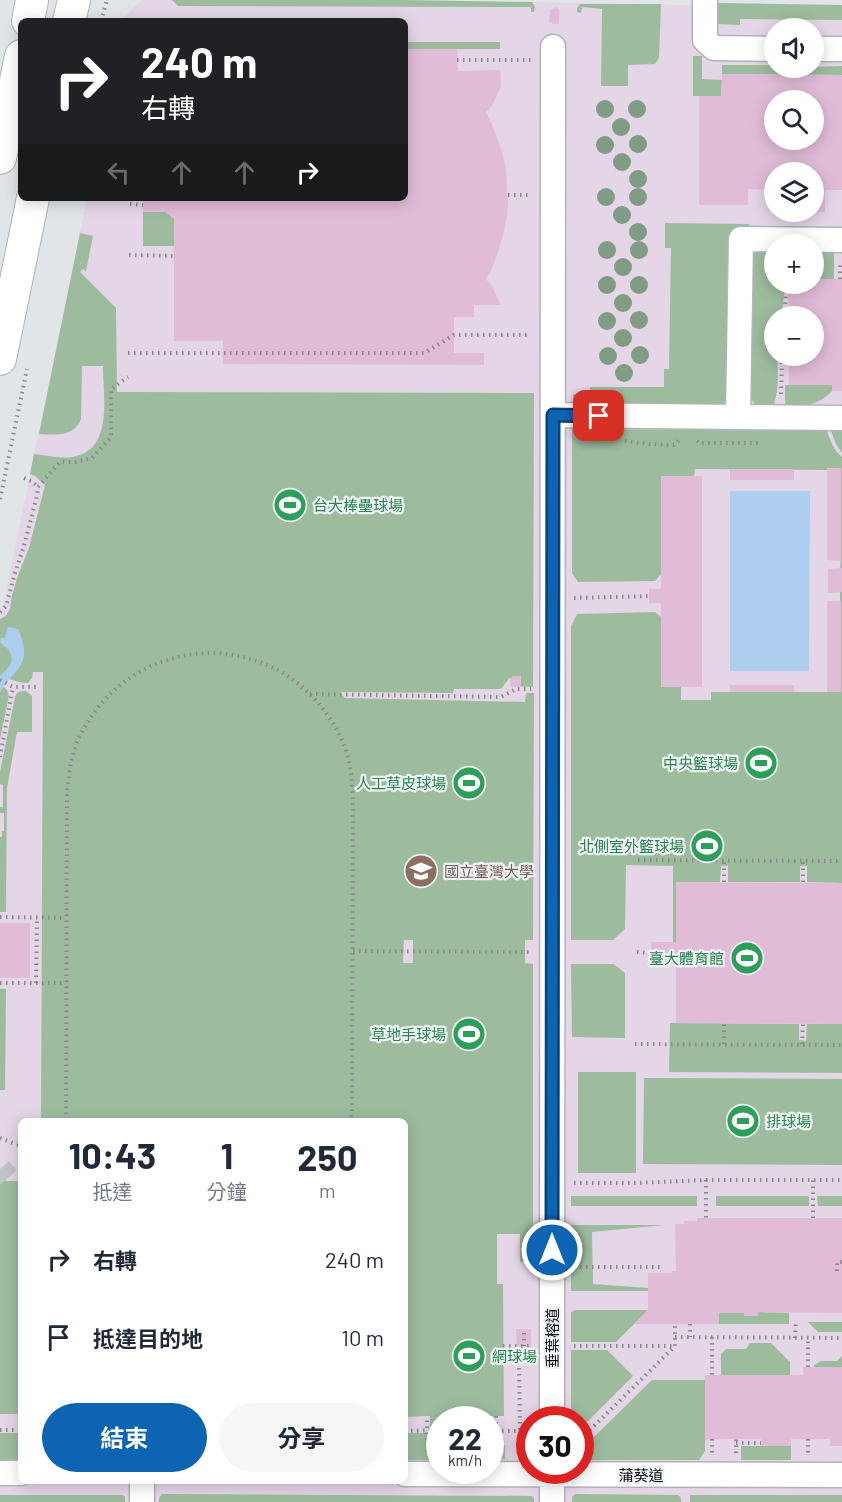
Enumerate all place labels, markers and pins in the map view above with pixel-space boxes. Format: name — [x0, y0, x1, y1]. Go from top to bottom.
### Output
pin — [573, 390, 624, 441]
sports icon: 台大棒壘球場 — [272, 487, 308, 523]
place label: 台大棒壘球場 — [313, 496, 403, 514]
sports icon: 中央籃球場 — [743, 745, 779, 781]
place label: 中央籃球場 — [663, 754, 738, 772]
sports icon: 人工草皮球場 — [451, 765, 487, 801]
place label: 人工草皮球場 — [356, 774, 446, 792]
sports icon: 北側室外籃球場 — [689, 828, 725, 864]
place label: 北側室外籃球場 — [579, 837, 684, 855]
school or university icon: 國立臺灣大學 — [403, 853, 439, 889]
place label: 國立臺灣大學 — [444, 862, 534, 880]
sports icon: 臺大體育館 — [729, 940, 765, 976]
place label: 臺大體育館 — [649, 949, 724, 967]
sports icon: 草地手球場 — [451, 1016, 487, 1052]
place label: 草地手球場 — [371, 1025, 446, 1043]
sports icon: 排球場 — [725, 1103, 761, 1139]
place label: 排球場 — [766, 1112, 811, 1130]
sports icon: 網球場 — [451, 1338, 487, 1374]
place label: 網球場 — [492, 1347, 537, 1365]

